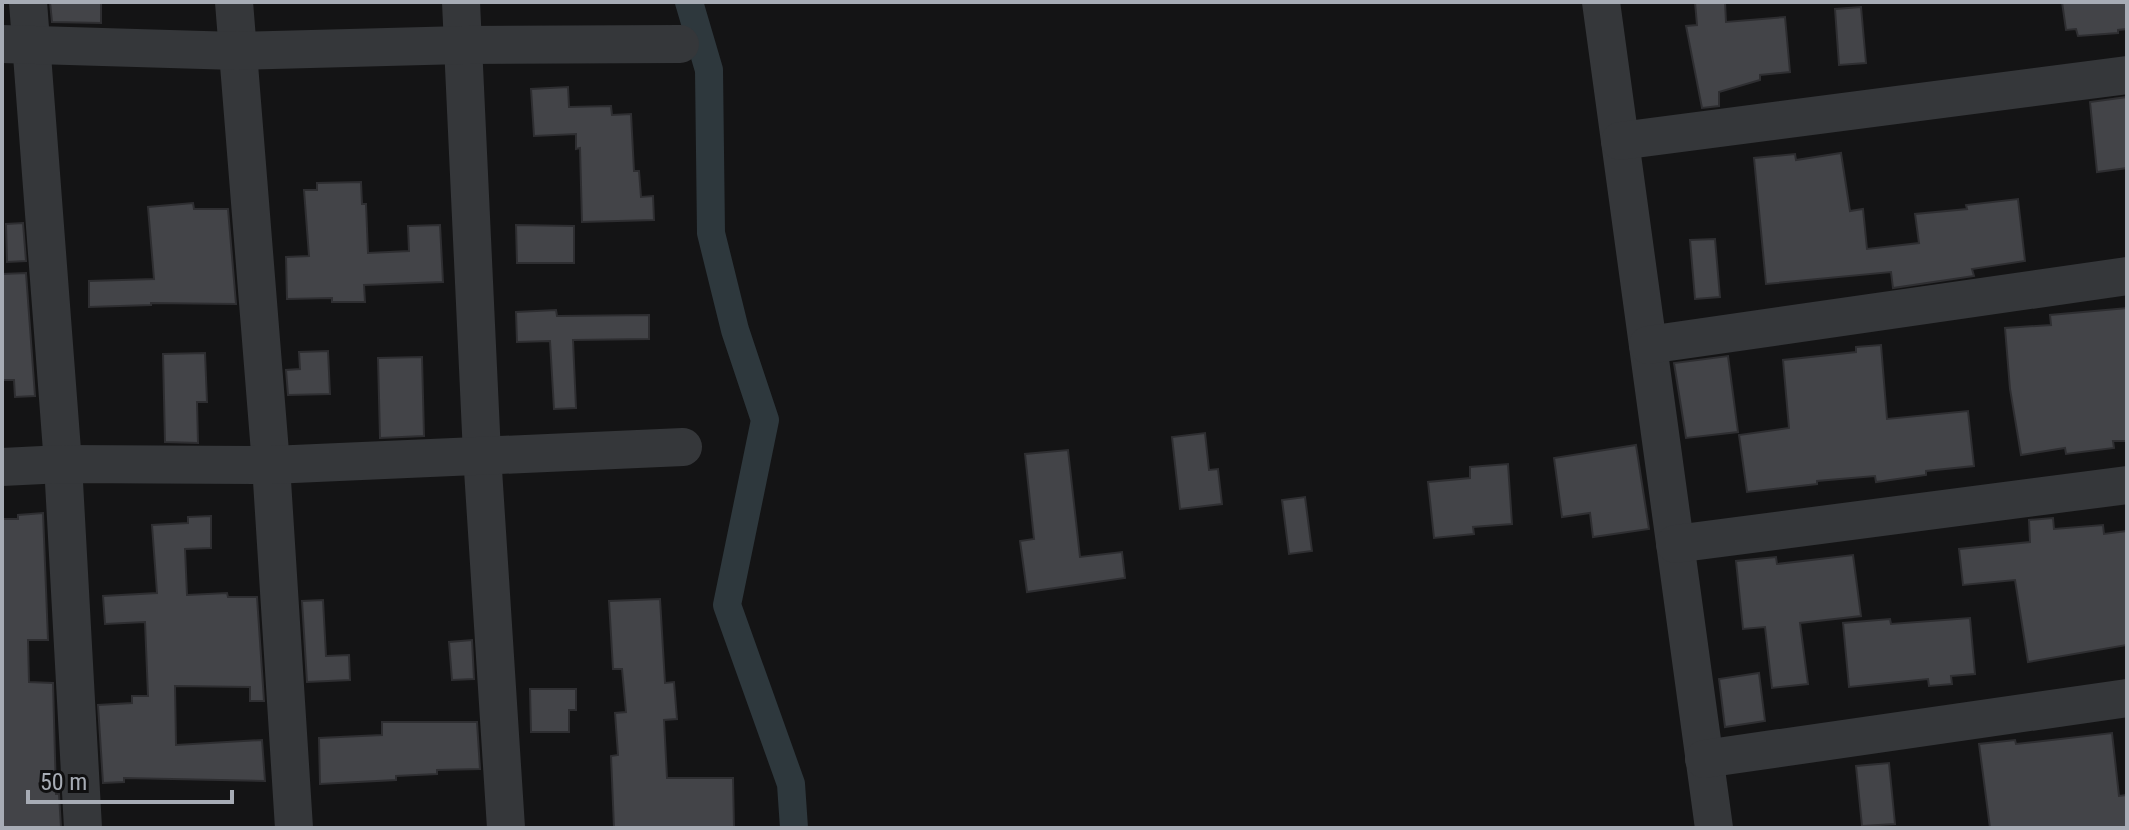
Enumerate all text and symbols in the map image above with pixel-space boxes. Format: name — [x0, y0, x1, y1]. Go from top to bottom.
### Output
scale bar — [28, 754, 232, 804]
text: 50 m — [40, 768, 87, 796]

